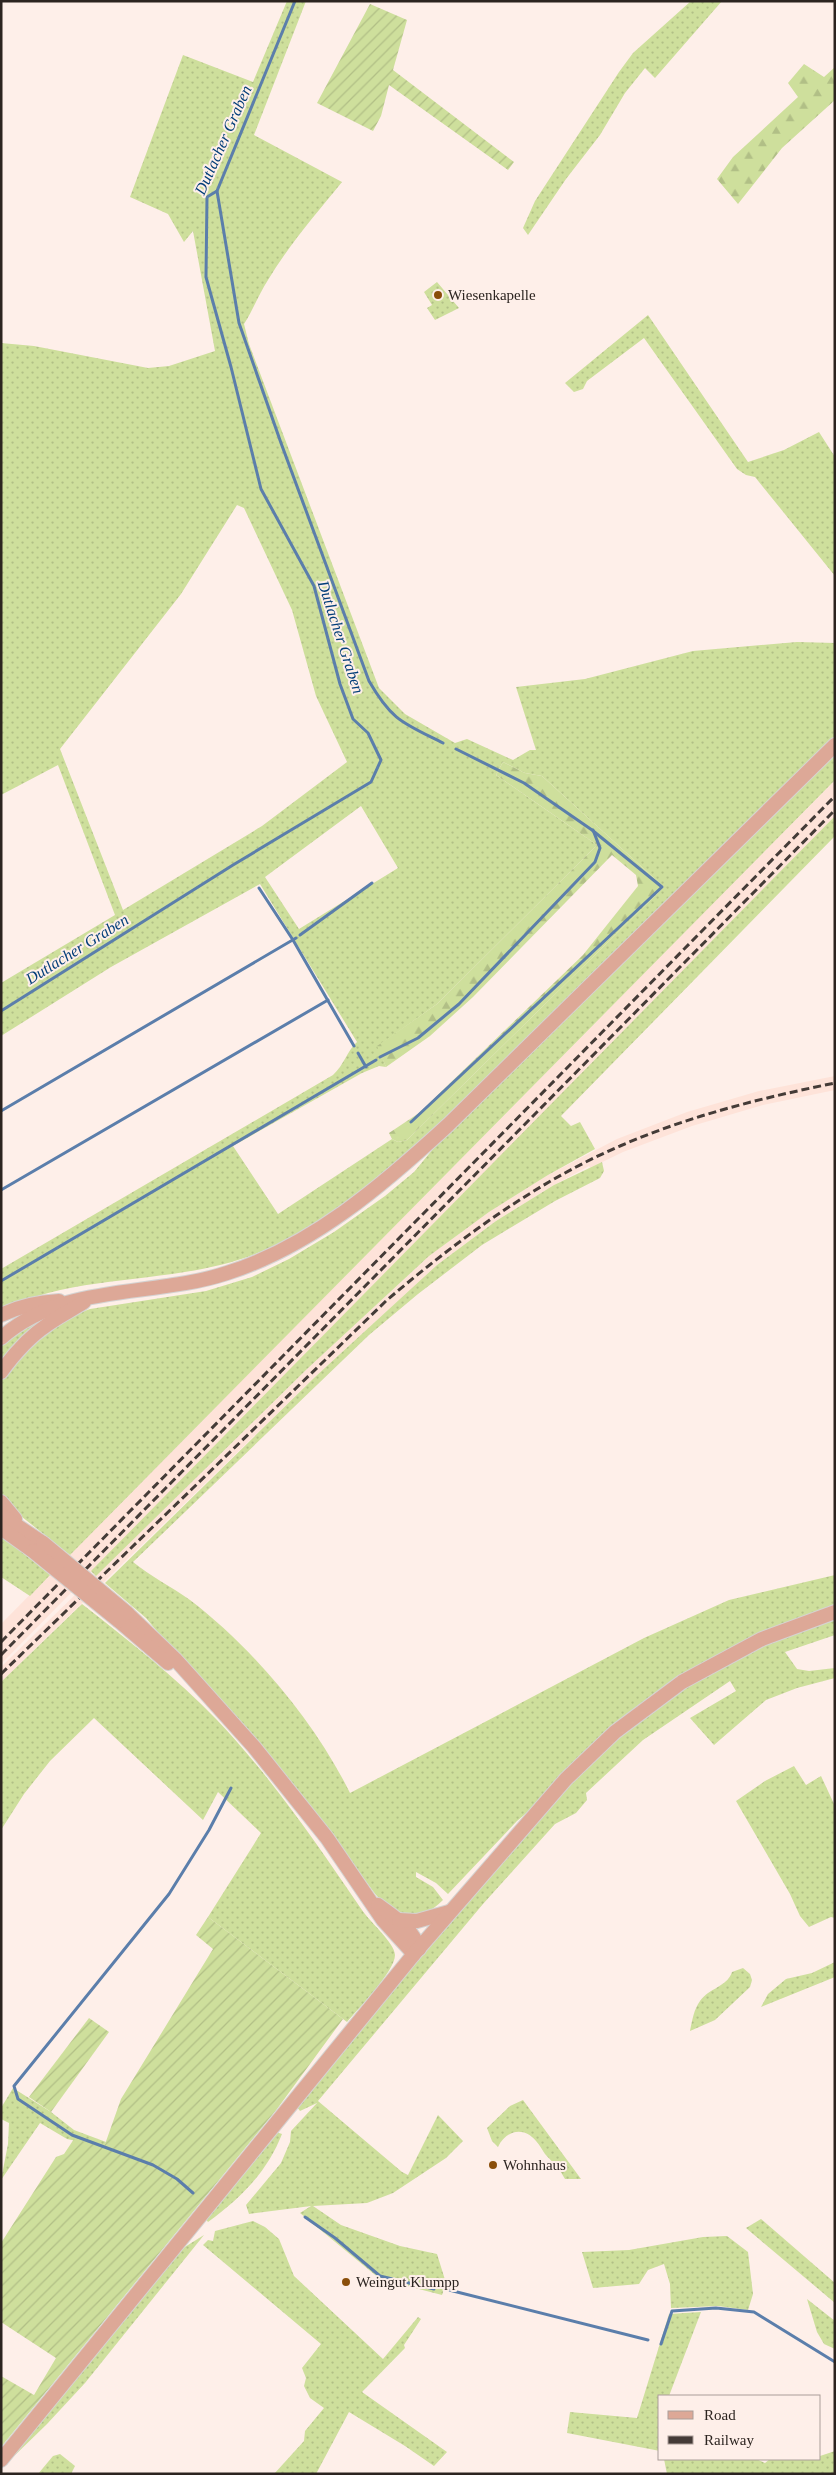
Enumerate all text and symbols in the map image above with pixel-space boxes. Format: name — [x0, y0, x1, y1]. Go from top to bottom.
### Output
water label: Dutlacher Graben — [191, 83, 255, 198]
place label: Wiesenkapelle — [448, 287, 536, 303]
marker: Wiesenkapelle — [432, 289, 444, 301]
water label: Dutlacher Graben — [314, 577, 367, 696]
water label: Dutlacher Graben — [22, 911, 131, 988]
place label: Wohnhaus — [503, 2157, 566, 2173]
marker: Wohnhaus — [487, 2159, 499, 2171]
place label: Weingut Klumpp — [356, 2274, 459, 2290]
marker: Weingut Klumpp — [340, 2276, 352, 2288]
legend — [658, 2395, 821, 2460]
text: Road — [704, 2407, 736, 2423]
text: Railway — [704, 2432, 754, 2448]

